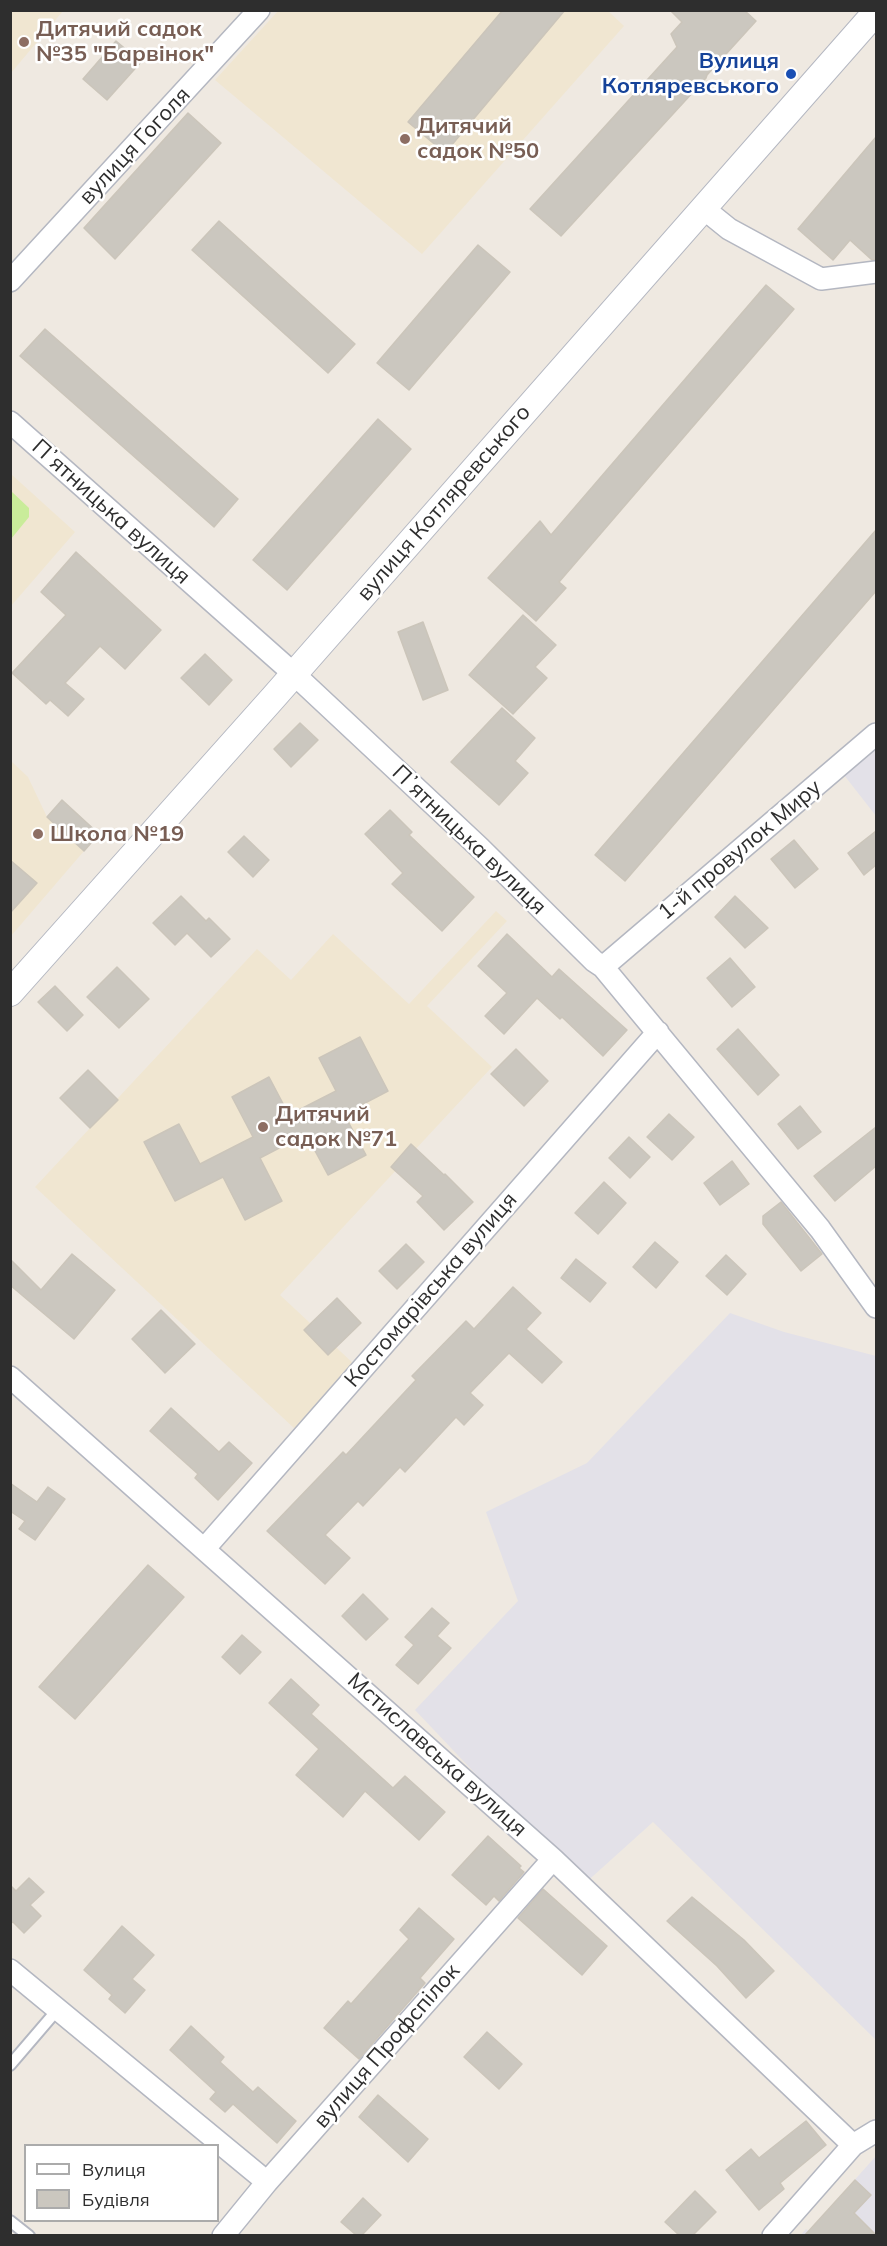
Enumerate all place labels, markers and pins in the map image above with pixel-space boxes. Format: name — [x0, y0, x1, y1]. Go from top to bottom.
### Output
place label: Дитячий садок №35 "Барвінок" — [36, 16, 214, 68]
marker: Дитячий садок №35 "Барвінок" — [17, 35, 31, 49]
place label: Вулиця Котляревського — [602, 48, 779, 100]
marker: Вулиця Котляревського — [784, 67, 798, 81]
place label: Дитячий садок №50 — [417, 113, 539, 164]
marker: Дитячий садок №50 — [398, 132, 412, 146]
place label: Школа №19 — [50, 821, 184, 847]
marker: Школа №19 — [31, 827, 45, 841]
place label: Дитячий садок №71 — [275, 1101, 397, 1152]
marker: Дитячий садок №71 — [256, 1120, 270, 1134]

